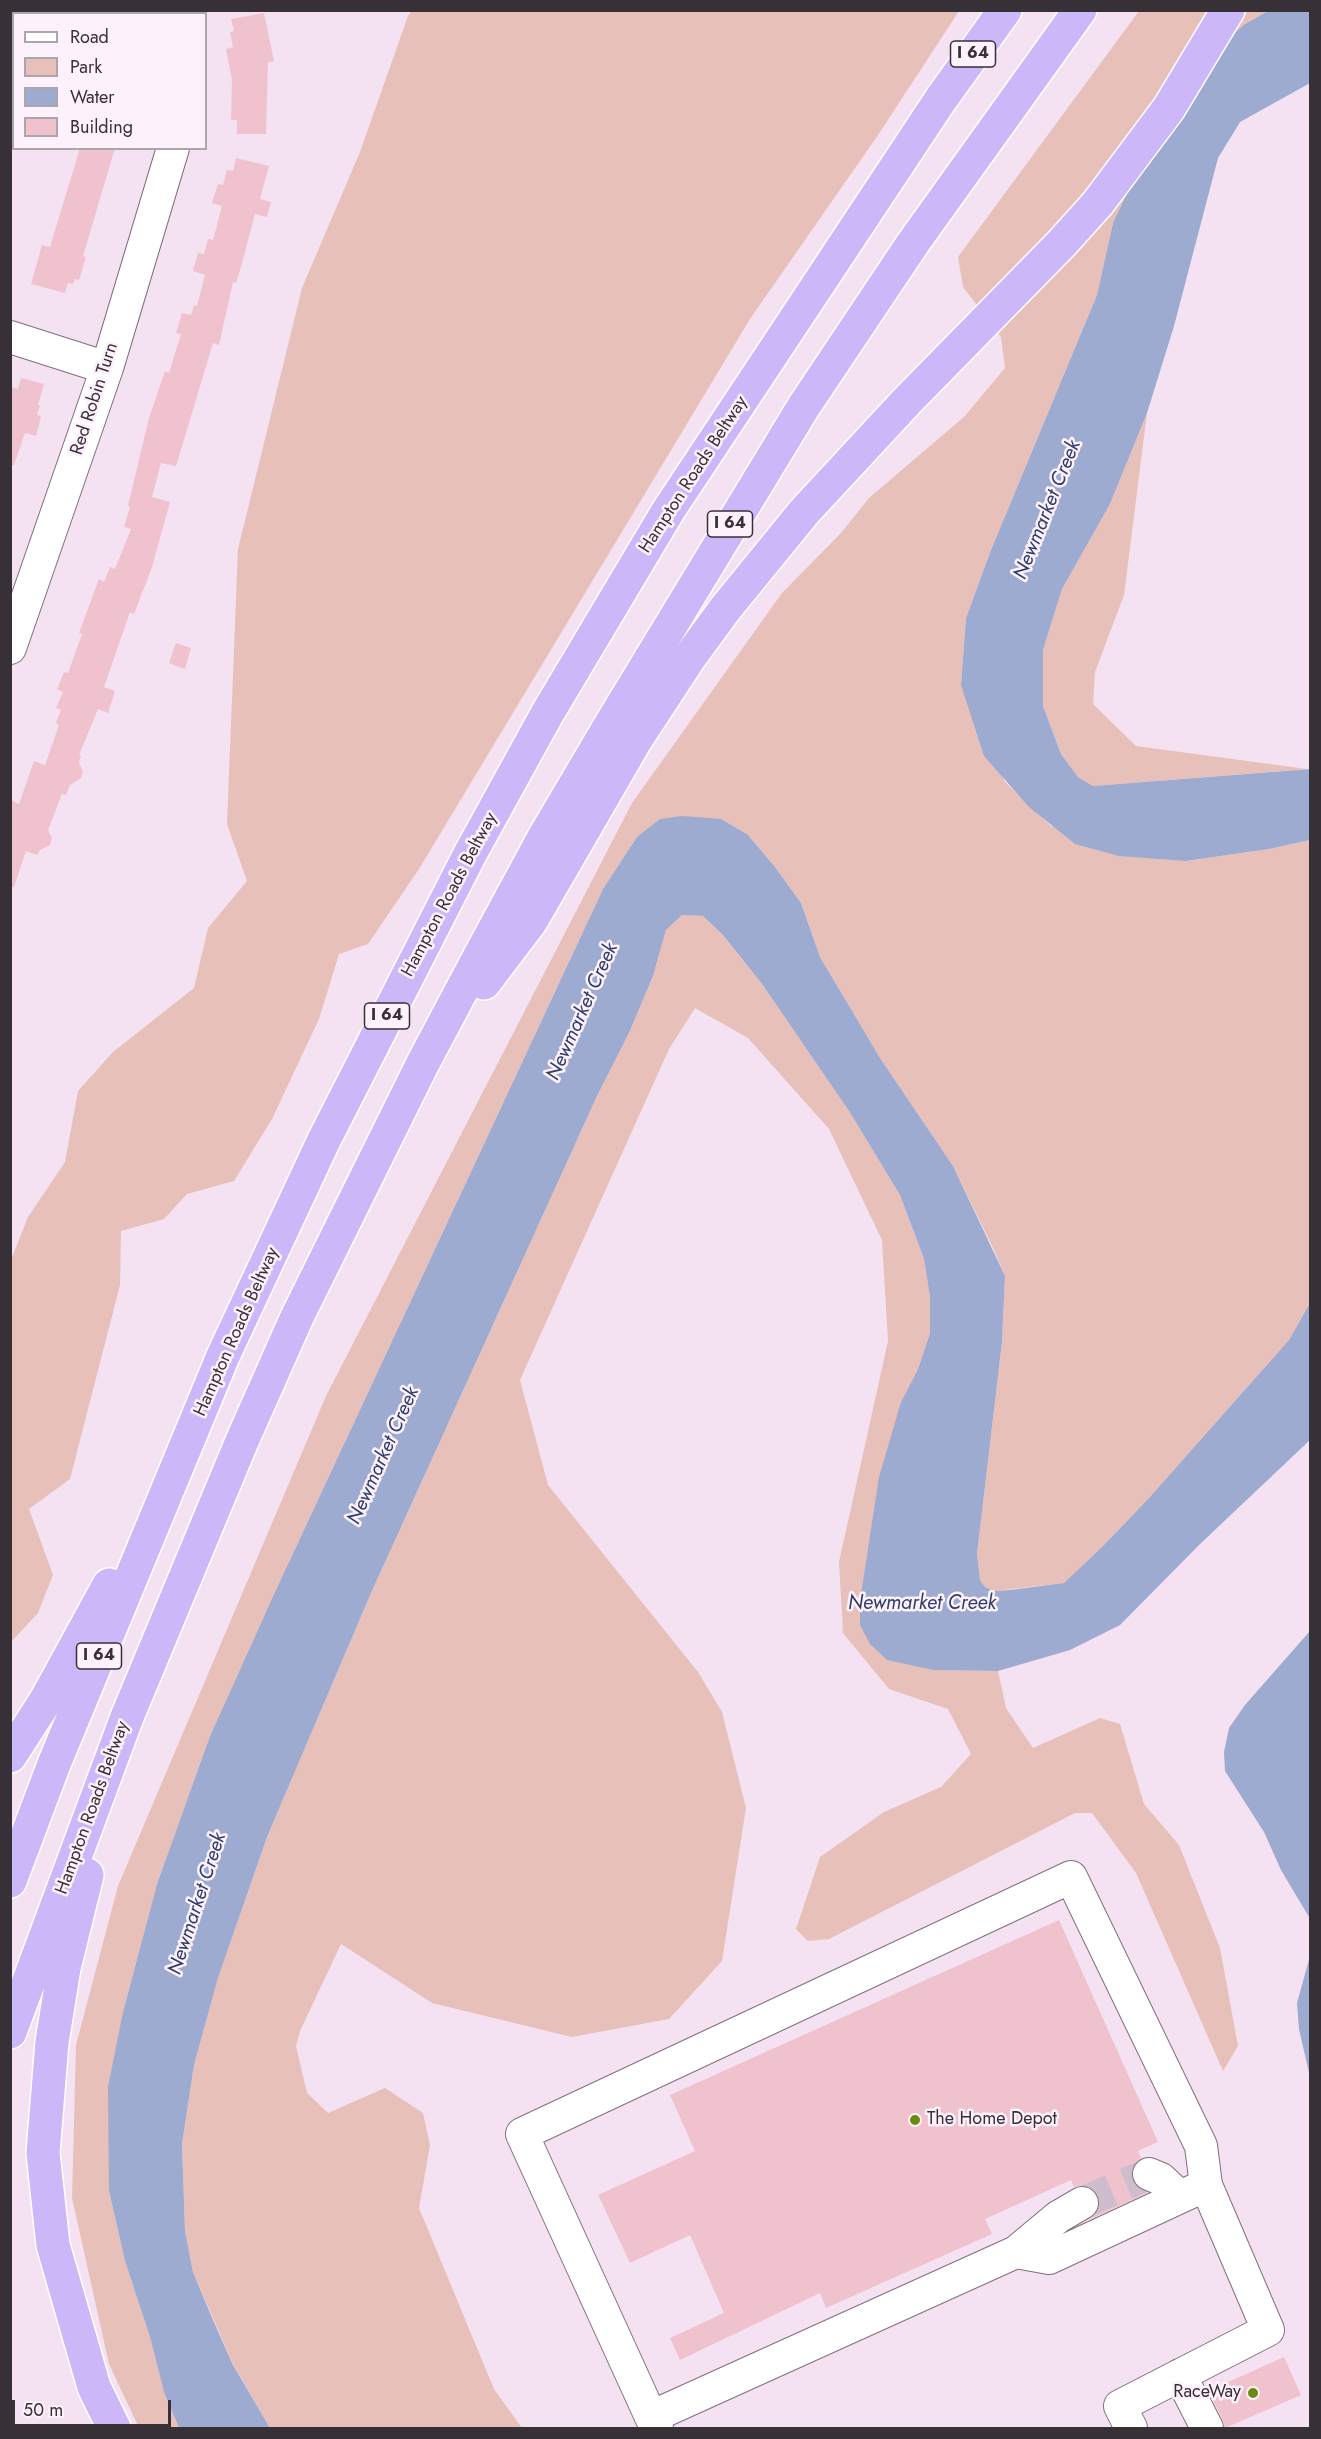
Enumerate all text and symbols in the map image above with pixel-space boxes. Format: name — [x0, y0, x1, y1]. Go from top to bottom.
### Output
legend — [12, 12, 207, 150]
text: Road — [70, 24, 109, 50]
road number: I 64 — [950, 41, 996, 67]
text: Park — [70, 54, 102, 80]
text: Water — [70, 84, 114, 110]
text: Building — [70, 114, 133, 140]
street label: Red Robin Turn — [67, 340, 123, 458]
street label: Hampton Roads Beltway — [635, 392, 753, 558]
water label: Newmarket Creek — [1009, 437, 1087, 583]
road number: I 64 — [708, 511, 752, 537]
street label: Hampton Roads Beltway — [398, 809, 502, 981]
water label: Newmarket Creek — [542, 940, 624, 1084]
road number: I 64 — [364, 1003, 410, 1029]
street label: Hampton Roads Beltway — [190, 1244, 284, 1420]
water label: Newmarket Creek — [343, 1384, 425, 1528]
water label: Newmarket Creek — [848, 1592, 996, 1616]
road number: I 64 — [76, 1643, 122, 1669]
street label: Hampton Roads Beltway — [52, 1718, 134, 1898]
water label: Newmarket Creek — [164, 1830, 232, 1978]
place label: The Home Depot — [927, 2109, 1057, 2131]
marker: The Home Depot — [908, 2113, 922, 2127]
place label: RaceWay — [1173, 2382, 1241, 2404]
marker: RaceWay — [1246, 2386, 1260, 2400]
scale bar — [15, 2388, 174, 2426]
text: 50 m — [23, 2397, 63, 2423]

